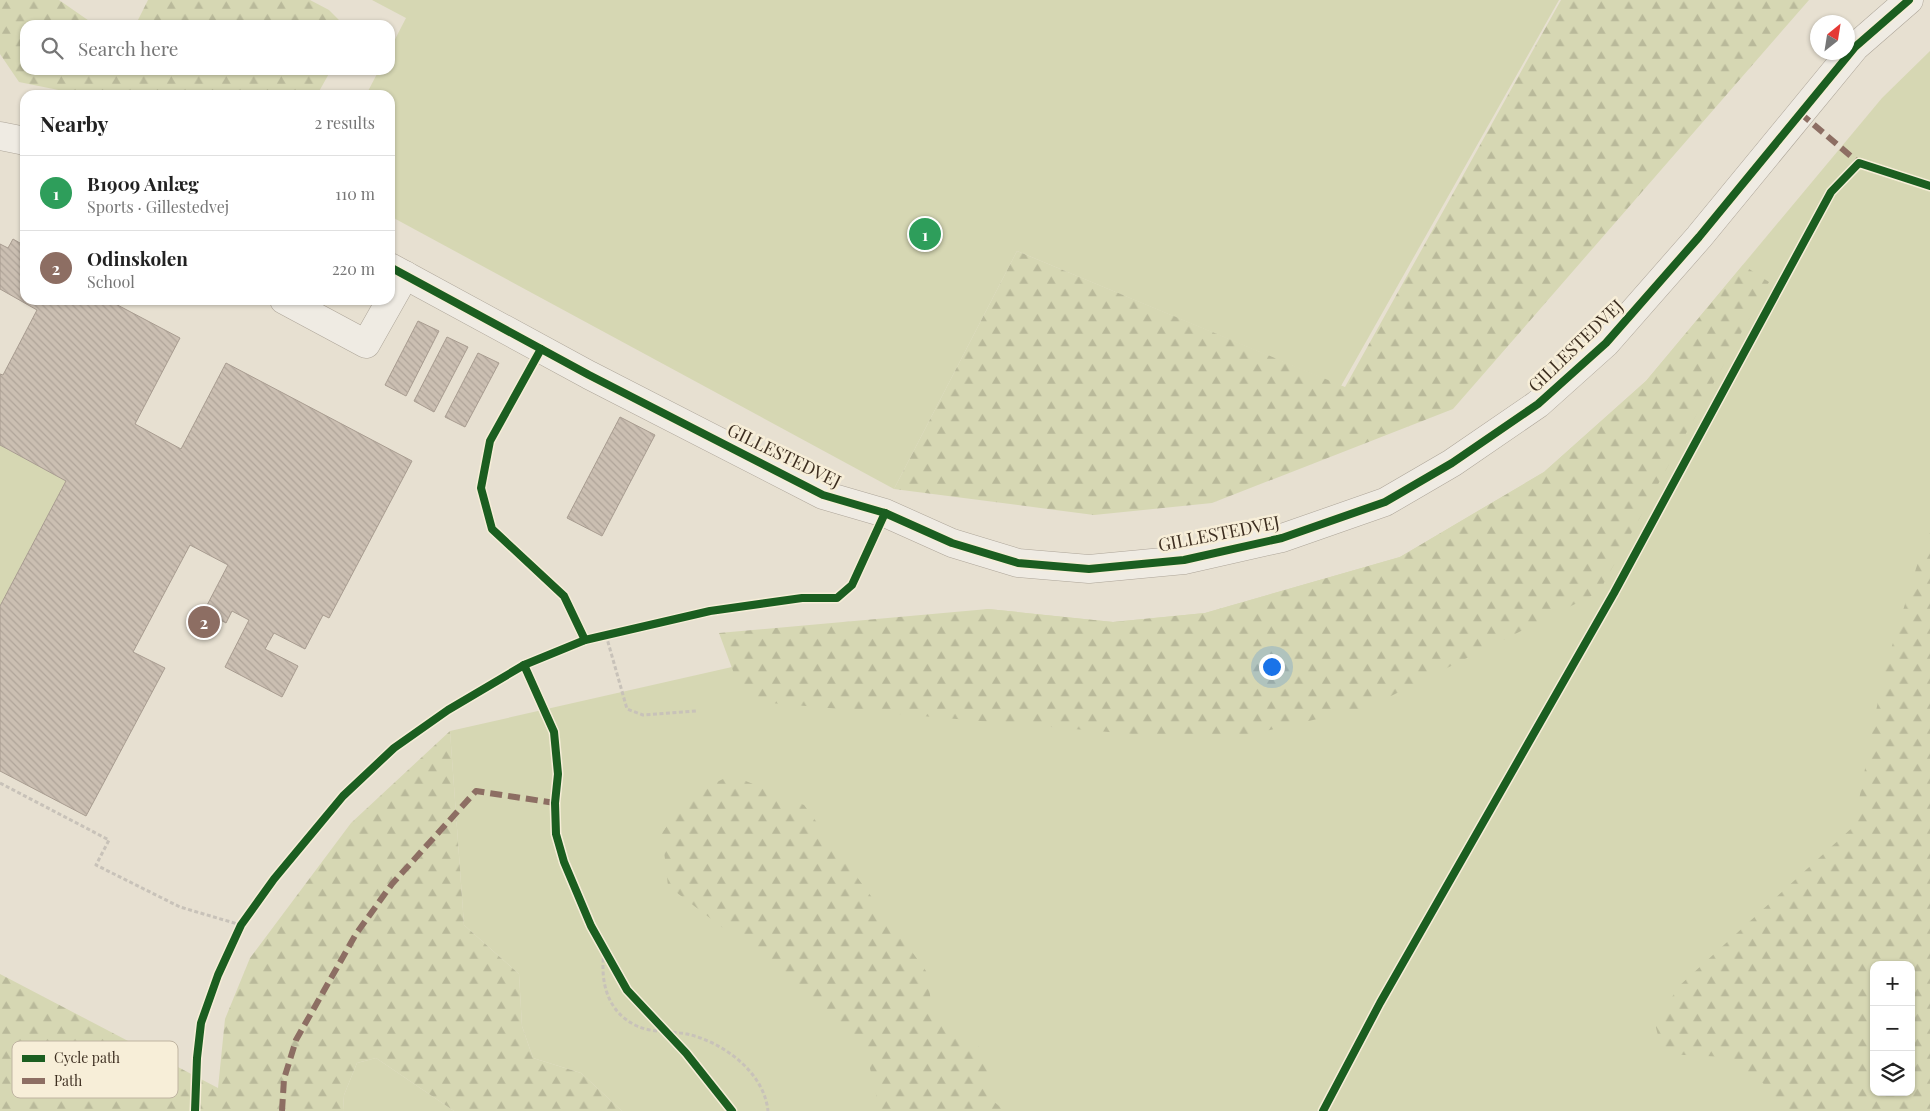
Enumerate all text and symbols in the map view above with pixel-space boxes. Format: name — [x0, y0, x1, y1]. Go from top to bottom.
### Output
north arrow — [1810, 15, 1855, 60]
search box — [20, 20, 395, 75]
icon: search — [38, 34, 66, 62]
text: Search here — [78, 35, 178, 61]
text: Nearby — [40, 109, 109, 137]
text: 2 results — [315, 112, 375, 133]
text: B1909 Anlæg — [87, 170, 199, 196]
text: 1 — [53, 183, 59, 204]
text: 110 m — [335, 183, 375, 204]
text: Sports · Gillestedvej — [87, 196, 229, 217]
pin: 1 — [909, 215, 941, 253]
text: Odinskolen — [87, 245, 188, 271]
text: 2 — [52, 258, 60, 279]
text: 220 m — [332, 258, 375, 279]
text: School — [87, 271, 135, 292]
street label: GILLESTEDVEJ — [1522, 294, 1628, 397]
street label: GILLESTEDVEJ — [724, 417, 845, 493]
street label: GILLESTEDVEJ — [1156, 509, 1282, 557]
pin: 2 — [188, 603, 220, 641]
your location — [1259, 654, 1285, 680]
map controls — [1870, 961, 1915, 1096]
button: + — [1870, 961, 1915, 1006]
button: − — [1870, 1006, 1915, 1051]
legend — [12, 1041, 178, 1098]
text: Cycle path — [54, 1048, 121, 1067]
button: layers — [1870, 1051, 1915, 1096]
text: Path — [54, 1071, 83, 1090]

